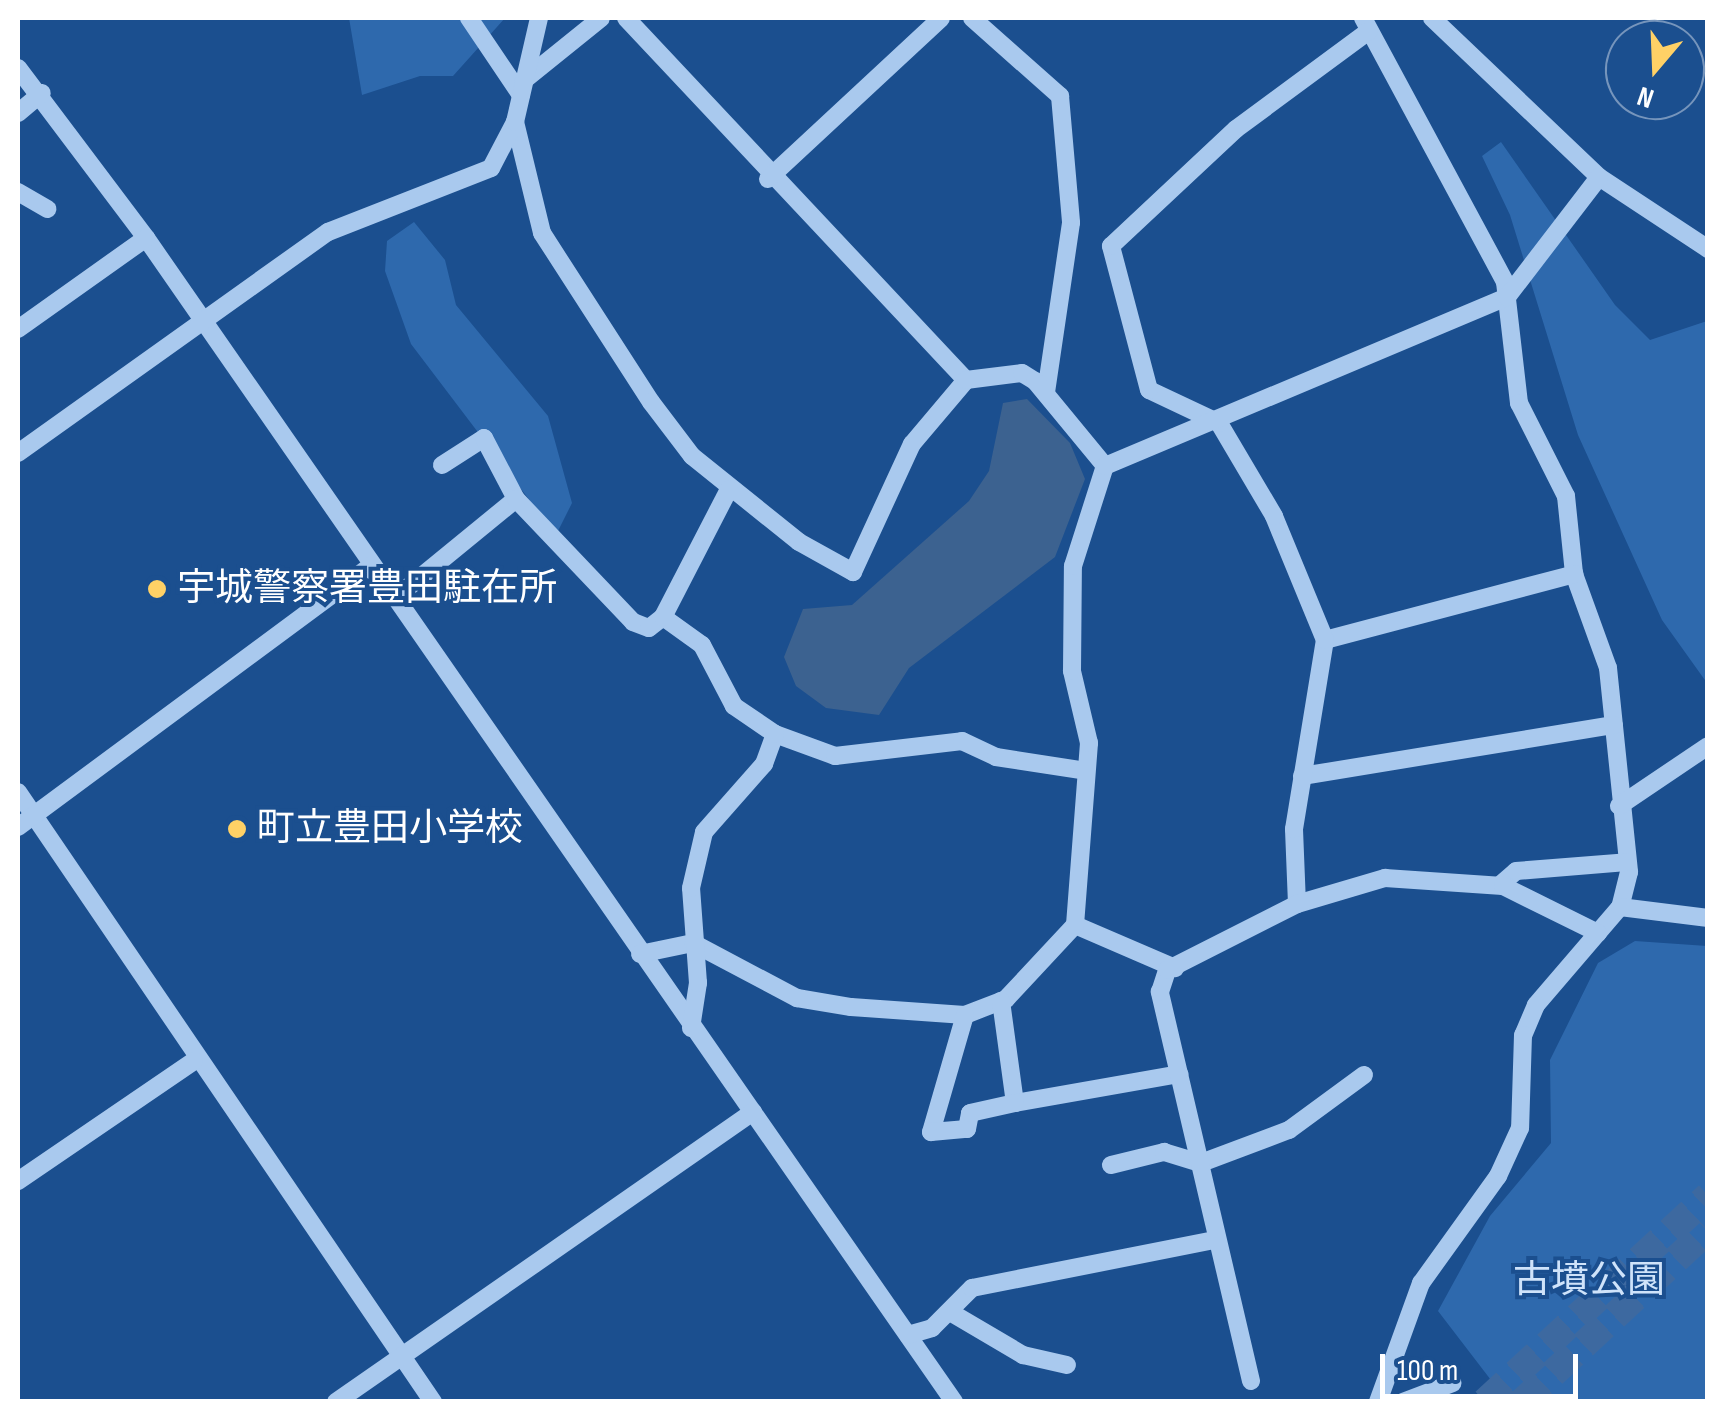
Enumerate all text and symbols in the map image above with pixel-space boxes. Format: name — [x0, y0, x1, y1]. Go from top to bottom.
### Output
north arrow — [1605, 20, 1705, 120]
text: N — [1633, 79, 1658, 115]
place label: 宇城警察署豊田駐在所 — [177, 566, 557, 612]
marker: 宇城警察署豊田駐在所 — [146, 578, 168, 600]
place label: 町立豊田小学校 — [257, 806, 523, 852]
marker: 町立豊田小学校 — [226, 818, 248, 840]
park label: 古墳公園 — [1513, 1258, 1665, 1304]
scale bar — [1385, 1334, 1582, 1396]
text: 100 m — [1397, 1353, 1458, 1389]

